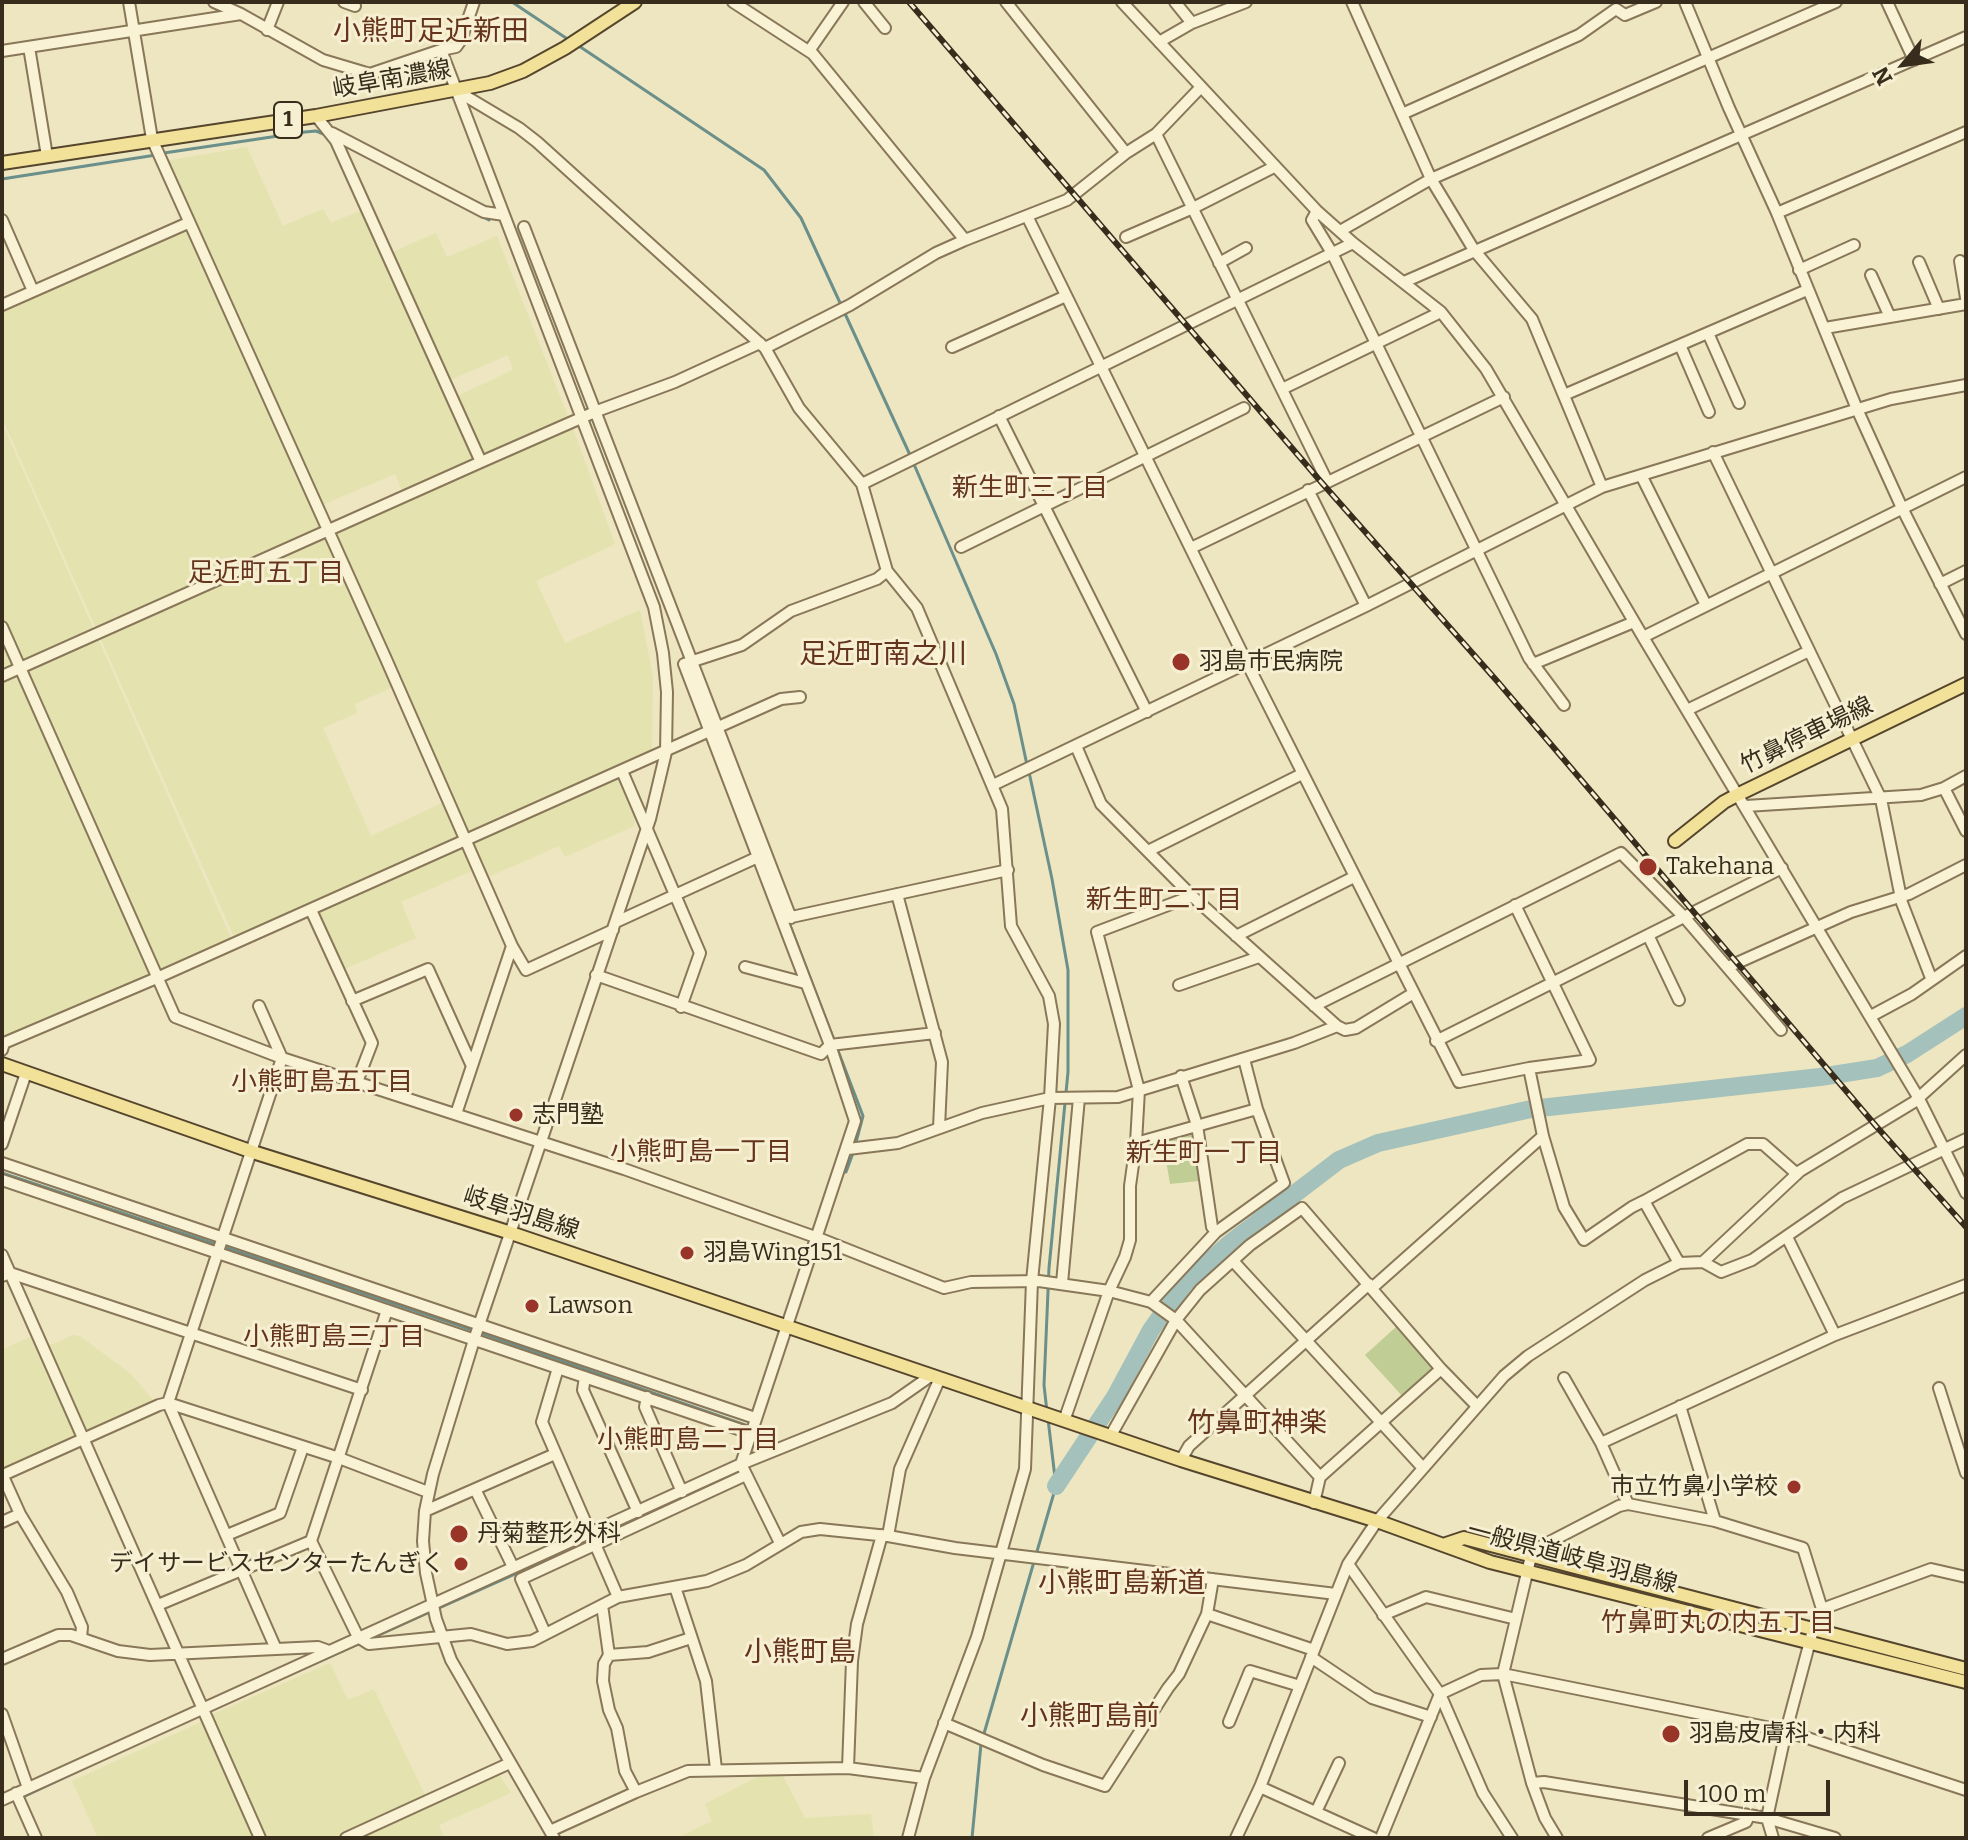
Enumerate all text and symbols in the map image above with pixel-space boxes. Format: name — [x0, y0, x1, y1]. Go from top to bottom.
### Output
district label: 小熊町足近新田 — [333, 15, 529, 49]
north arrow — [1864, 24, 1944, 104]
street label: 岐阜南濃線 — [330, 55, 454, 105]
text: N — [1867, 62, 1899, 90]
road number: 1 — [274, 102, 302, 138]
district label: 新生町三丁目 — [952, 473, 1108, 505]
district label: 足近町五丁目 — [188, 558, 344, 590]
district label: 足近町南之川 — [799, 638, 967, 672]
place label: 羽島市民病院 — [1199, 648, 1343, 676]
marker: 羽島市民病院 — [1170, 651, 1192, 673]
street label: 竹鼻停車場線 — [1736, 691, 1878, 781]
place label: Takehana — [1666, 853, 1774, 881]
marker: Takehana — [1637, 856, 1659, 878]
district label: 新生町二丁目 — [1086, 885, 1242, 917]
district label: 小熊町島五丁目 — [231, 1067, 413, 1099]
place label: 志門塾 — [532, 1101, 604, 1129]
marker: 志門塾 — [507, 1106, 525, 1124]
district label: 小熊町島一丁目 — [610, 1137, 792, 1169]
district label: 新生町一丁目 — [1126, 1138, 1282, 1170]
street label: 岐阜羽島線 — [459, 1182, 583, 1246]
place label: 羽島Wing151 — [703, 1239, 842, 1267]
marker: 羽島Wing151 — [678, 1244, 696, 1262]
place label: Lawson — [548, 1292, 633, 1320]
marker: Lawson — [523, 1297, 541, 1315]
district label: 小熊町島三丁目 — [243, 1322, 425, 1354]
district label: 竹鼻町神楽 — [1187, 1407, 1327, 1441]
district label: 小熊町島二丁目 — [597, 1425, 779, 1457]
place label: 市立竹鼻小学校 — [1610, 1473, 1778, 1501]
marker: 市立竹鼻小学校 — [1785, 1478, 1803, 1496]
street label: 一般県道岐阜羽島線 — [1464, 1516, 1680, 1600]
place label: 丹菊整形外科 — [477, 1520, 621, 1548]
marker: 丹菊整形外科 — [448, 1523, 470, 1545]
place label: デイサービスセンターたんぎく — [109, 1550, 445, 1578]
marker: デイサービスセンターたんぎく — [452, 1555, 470, 1573]
district label: 小熊町島新道 — [1038, 1567, 1206, 1601]
district label: 竹鼻町丸の内五丁目 — [1601, 1608, 1835, 1640]
district label: 小熊町島 — [744, 1636, 856, 1670]
district label: 小熊町島前 — [1020, 1700, 1160, 1734]
place label: 羽島皮膚科・内科 — [1689, 1720, 1881, 1748]
marker: 羽島皮膚科・内科 — [1660, 1723, 1682, 1745]
scale bar — [1688, 1764, 1834, 1814]
text: 100 m — [1698, 1780, 1766, 1808]

